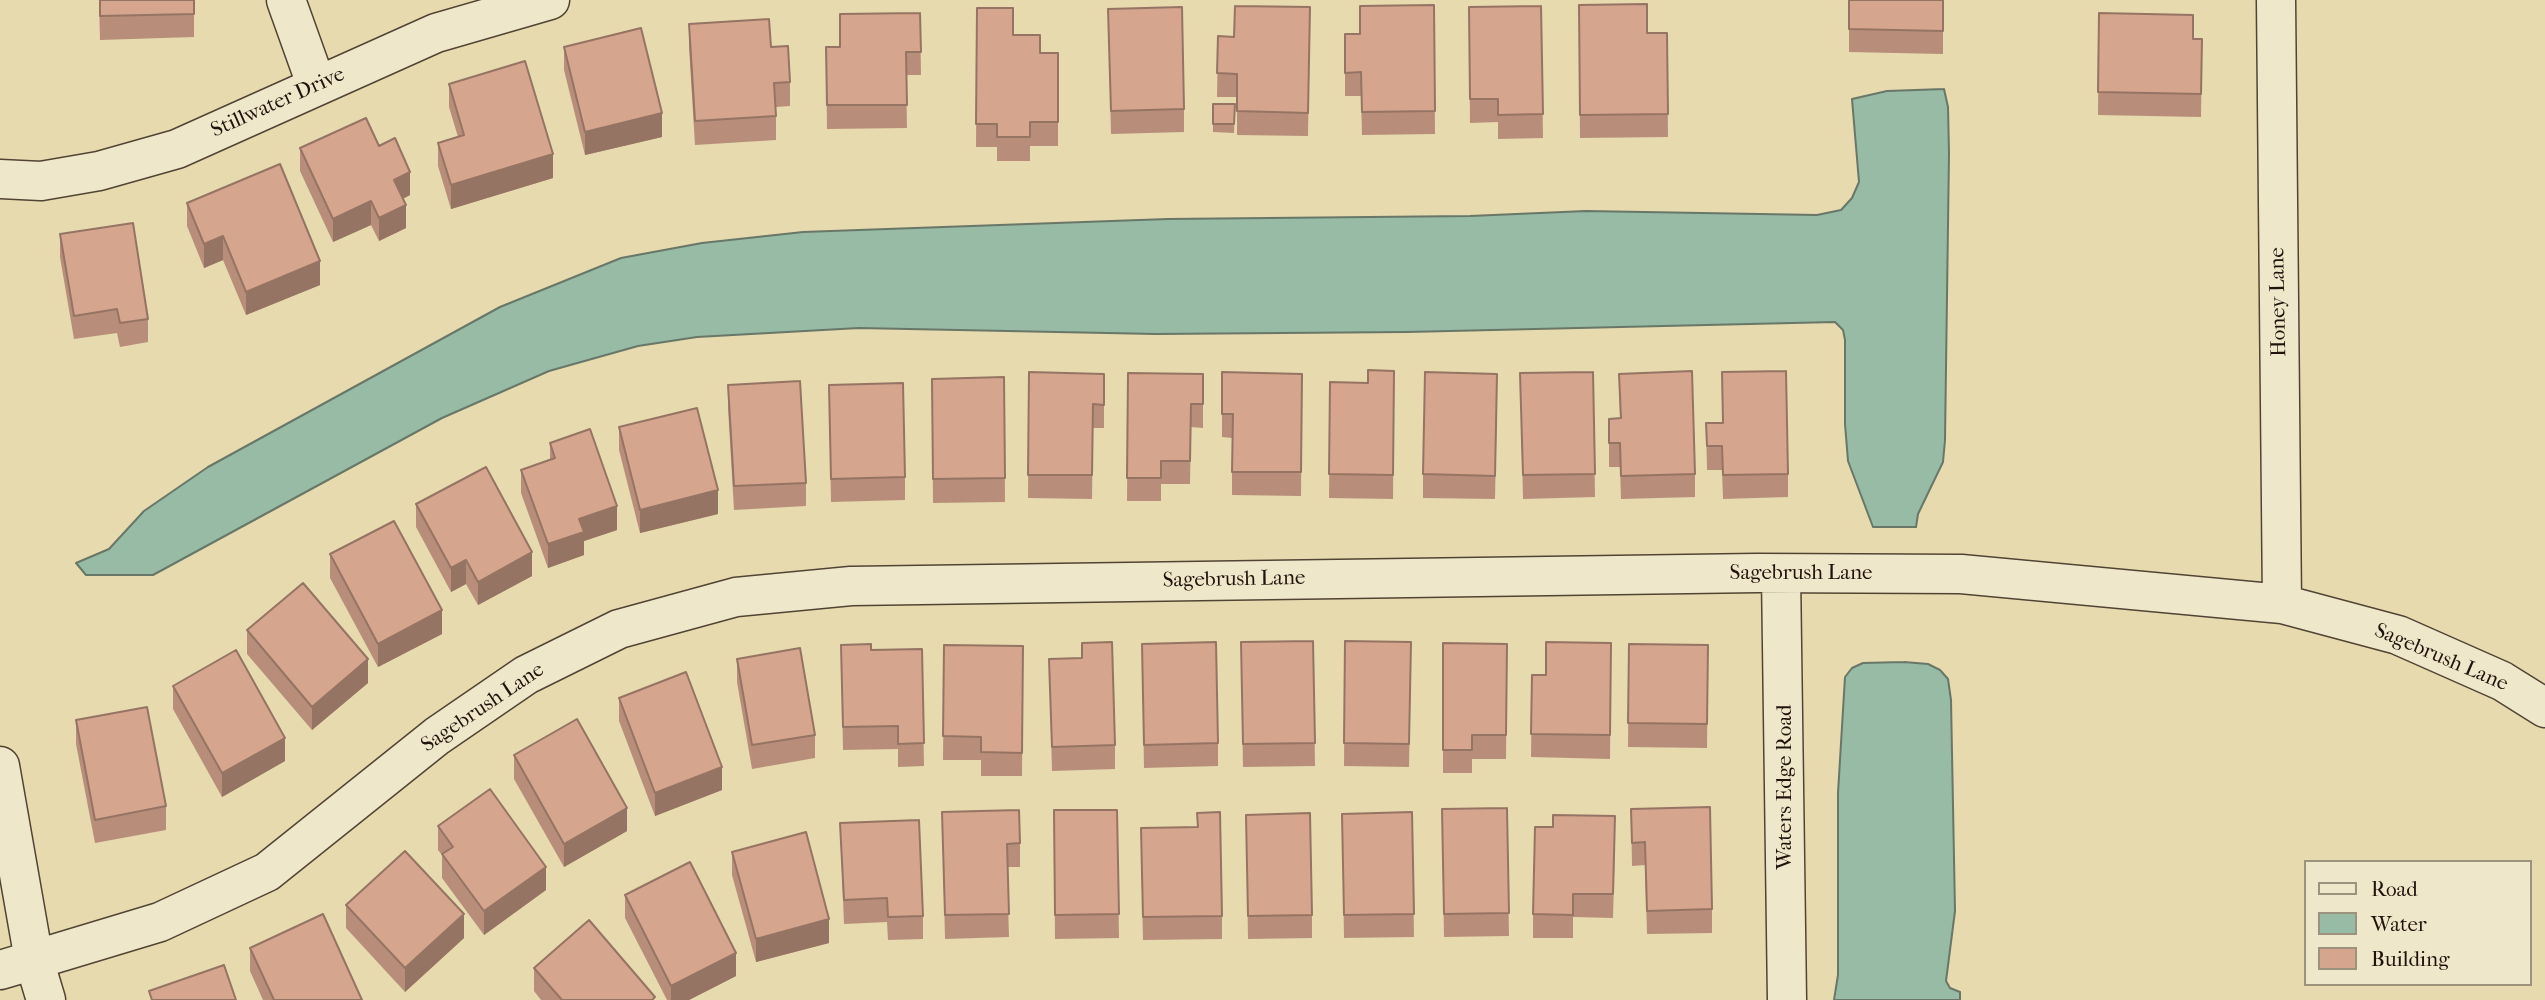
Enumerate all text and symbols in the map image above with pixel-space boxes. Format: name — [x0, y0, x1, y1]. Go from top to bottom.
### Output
street label: Stillwater Drive — [207, 62, 349, 144]
street label: Honey Lane — [2265, 247, 2293, 357]
street label: Sagebrush Lane — [1730, 561, 1872, 587]
street label: Sagebrush Lane — [1162, 566, 1306, 594]
street label: Sagebrush Lane — [2370, 619, 2512, 697]
street label: Sagebrush Lane — [417, 658, 549, 758]
street label: Waters Edge Road — [1773, 704, 1799, 870]
legend — [2304, 860, 2531, 986]
text: Road — [2371, 877, 2418, 901]
text: Water — [2371, 912, 2427, 936]
text: Building — [2371, 947, 2449, 971]

